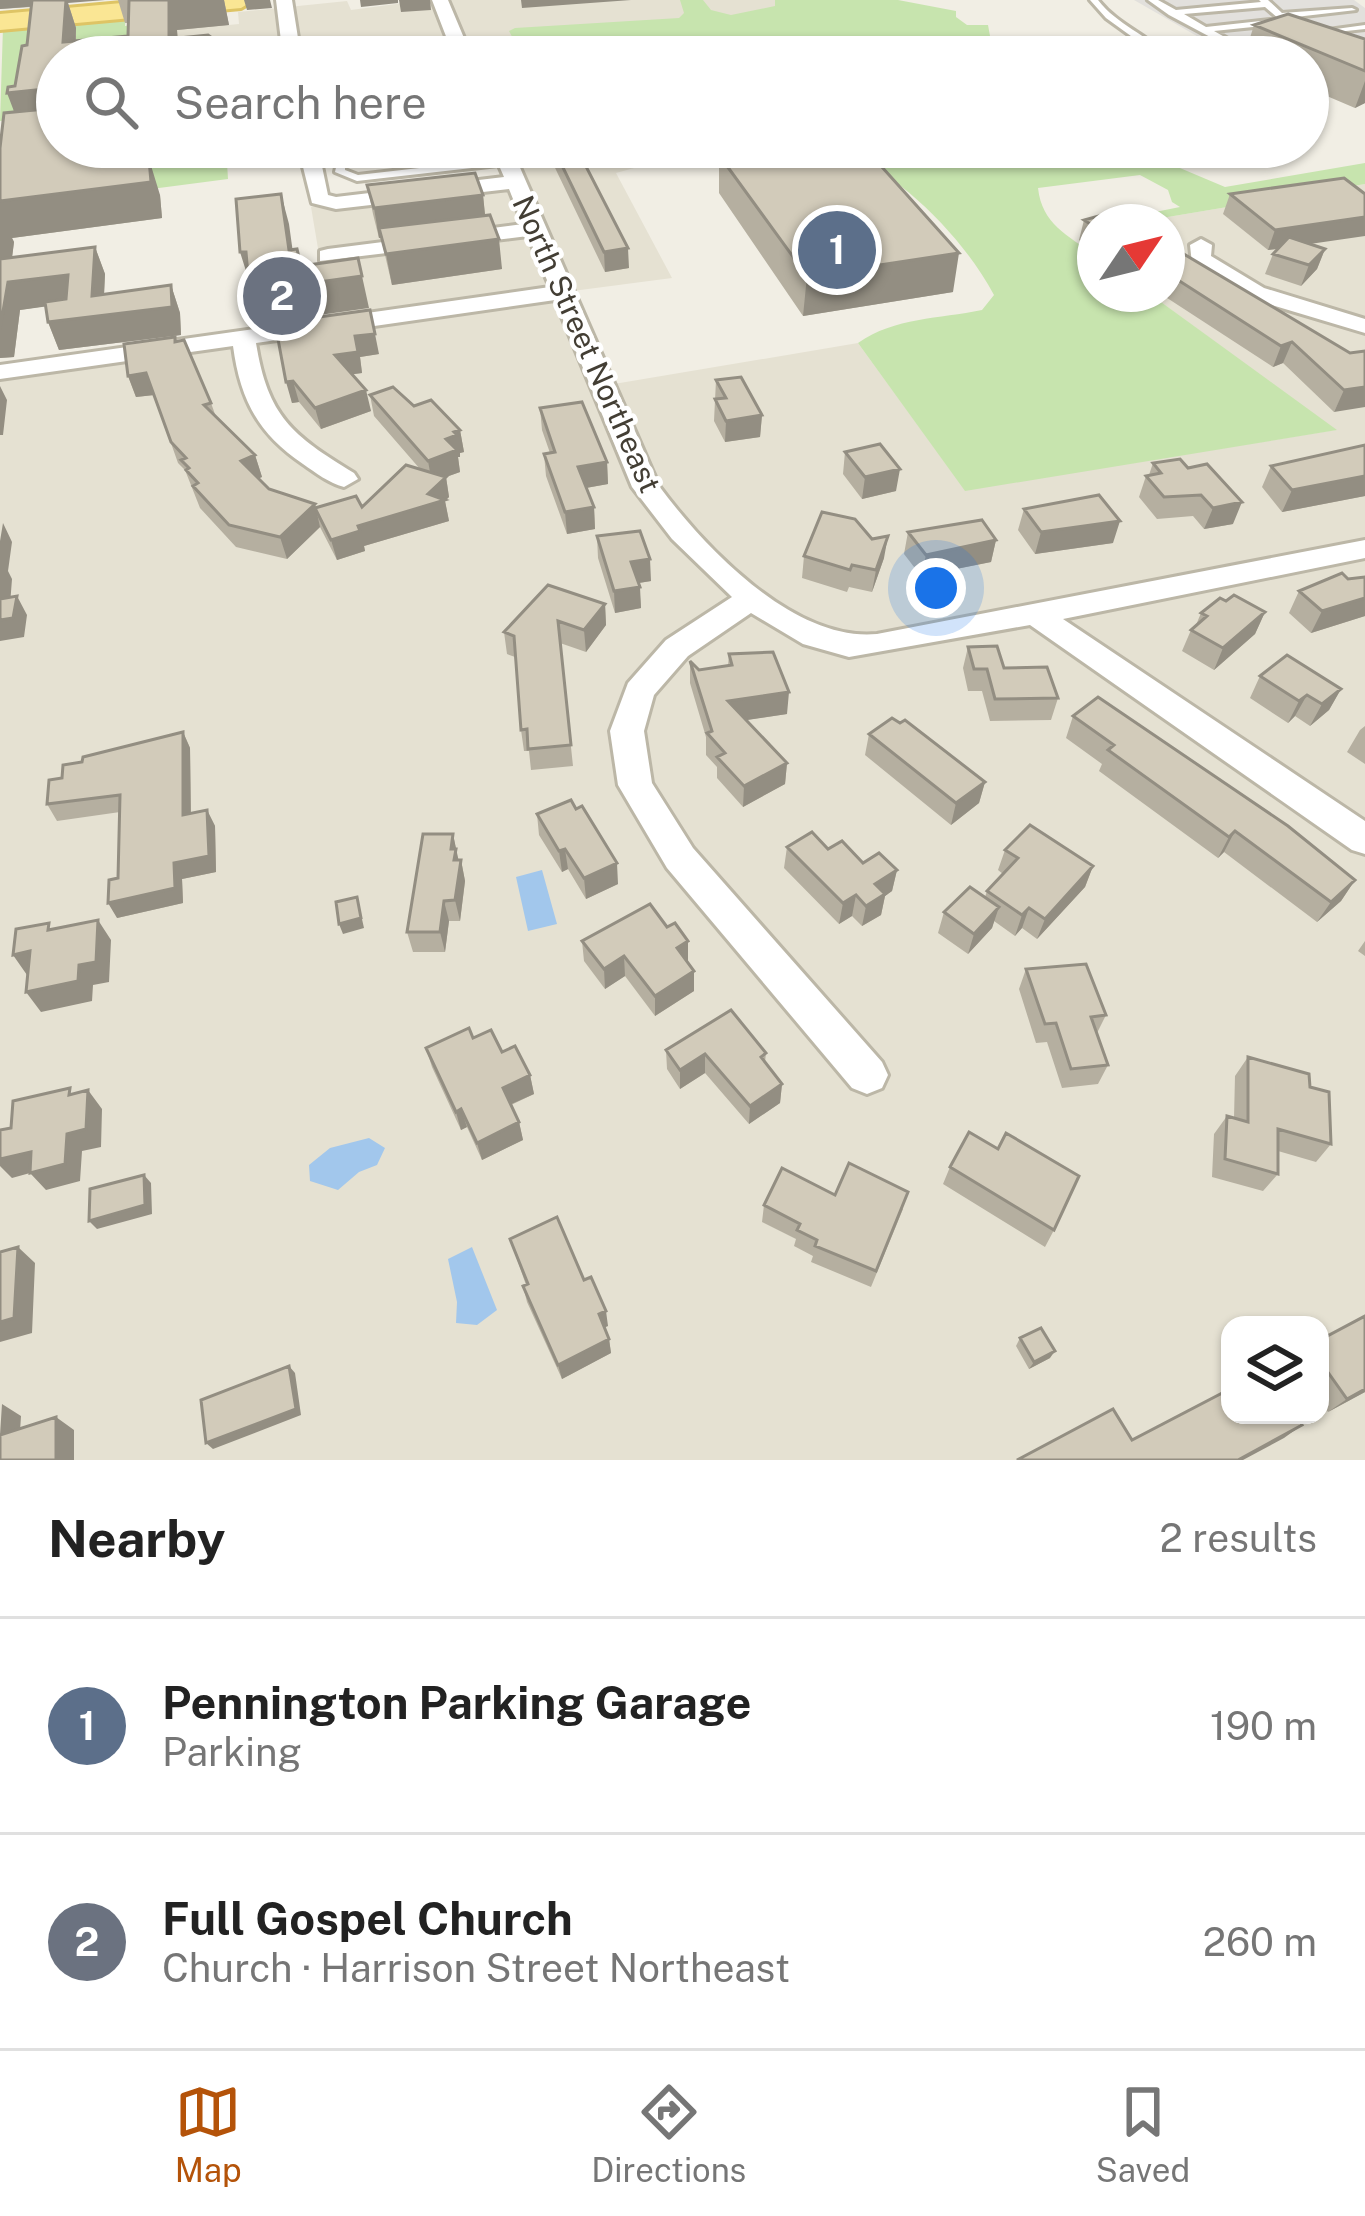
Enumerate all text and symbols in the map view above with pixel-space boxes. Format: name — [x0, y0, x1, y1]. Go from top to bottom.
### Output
search box — [36, 36, 1329, 168]
icon: search — [78, 69, 144, 135]
text: Search here — [174, 76, 427, 129]
street label: North Street Northeast — [505, 190, 669, 498]
north arrow — [1077, 204, 1185, 312]
pin: 1 — [798, 205, 876, 295]
pin: 2 — [243, 251, 321, 341]
your location — [906, 558, 966, 618]
map controls — [1221, 1316, 1329, 1424]
button: layers — [1221, 1316, 1329, 1424]
text: Nearby — [48, 1509, 225, 1568]
text: 2 results — [1160, 1515, 1317, 1561]
text: Pennington Parking Garage — [162, 1676, 751, 1729]
text: 1 — [79, 1703, 95, 1749]
text: 190 m — [1210, 1703, 1317, 1749]
text: Parking — [162, 1729, 302, 1775]
text: Full Gospel Church — [162, 1892, 573, 1945]
text: 2 — [75, 1919, 99, 1965]
text: 260 m — [1203, 1919, 1317, 1965]
text: Church · Harrison Street Northeast — [162, 1945, 790, 1991]
tab: Map — [175, 2079, 242, 2189]
tab: Directions — [591, 2079, 746, 2189]
tab: Saved — [1096, 2079, 1190, 2189]

